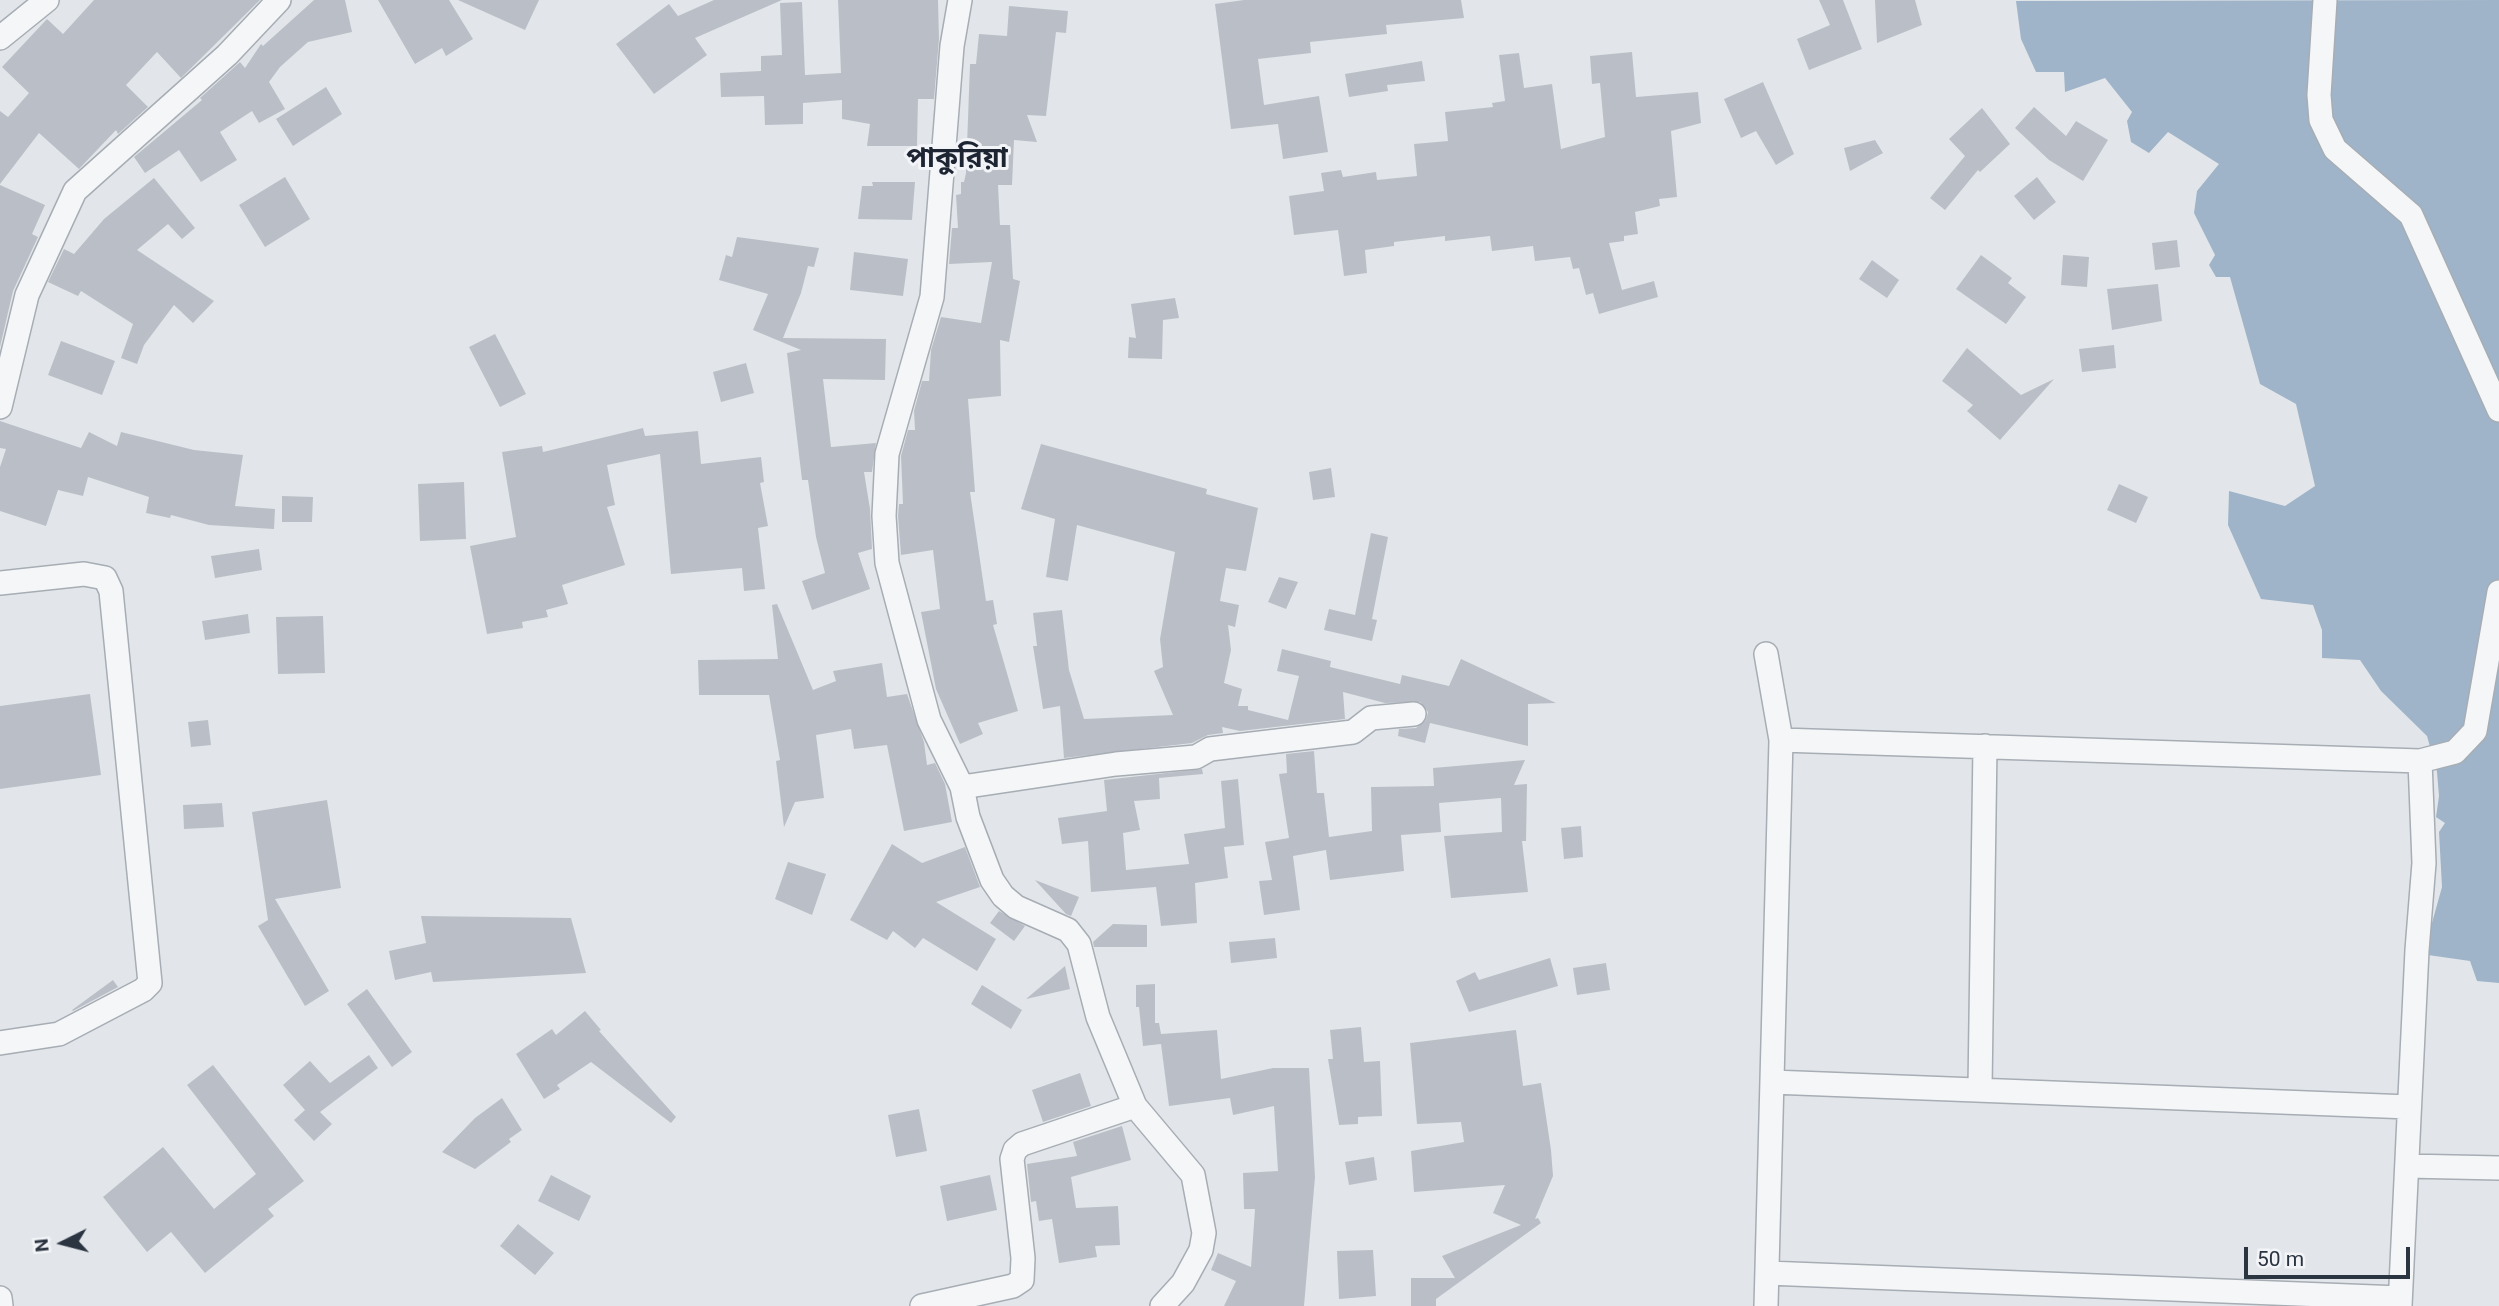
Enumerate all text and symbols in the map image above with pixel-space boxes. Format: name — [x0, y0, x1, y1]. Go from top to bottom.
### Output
district label: পাকুরিয়া — [906, 143, 1008, 177]
north arrow — [28, 1208, 98, 1278]
scale bar — [2247, 1232, 2413, 1276]
text: N — [29, 1237, 54, 1253]
text: 50 m — [2257, 1247, 2304, 1271]

